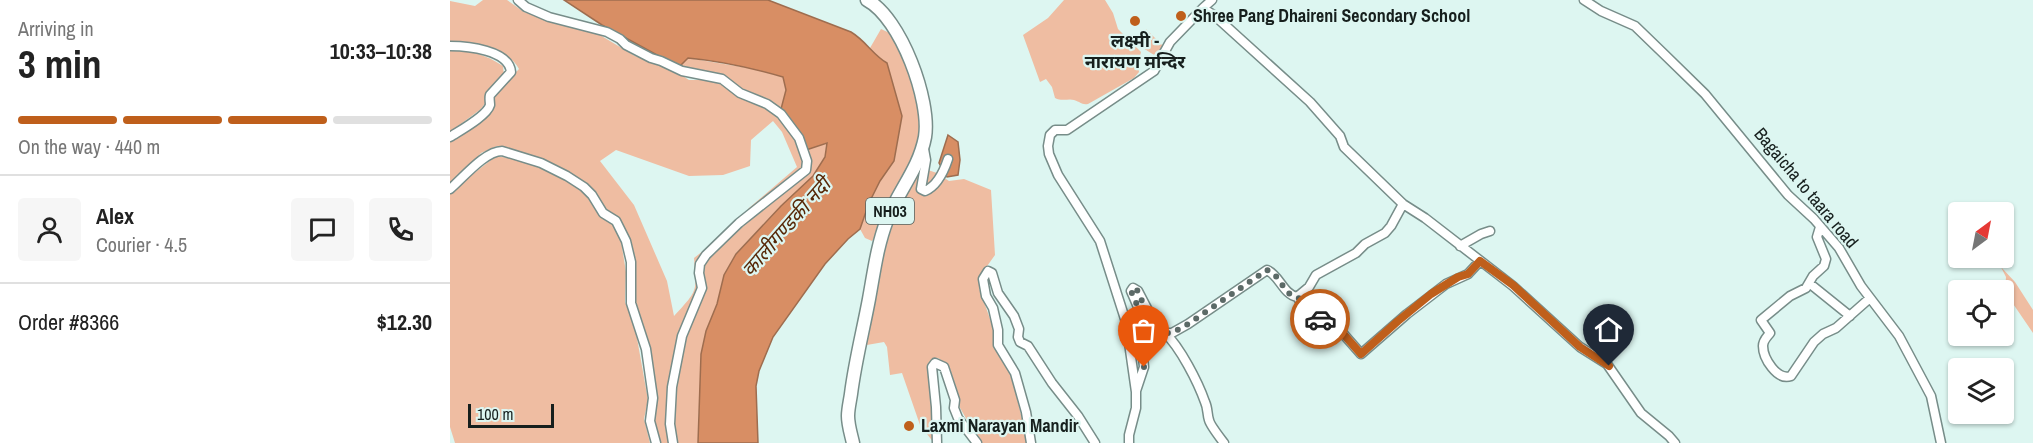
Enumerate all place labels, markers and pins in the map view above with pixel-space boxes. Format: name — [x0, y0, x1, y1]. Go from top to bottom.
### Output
place label: Shree Pang Dhaireni Secondary School — [1193, 3, 1470, 28]
marker: Shree Pang Dhaireni Secondary School — [1174, 9, 1188, 23]
marker: लक्ष्मी - नारायण मन्दिर — [1128, 14, 1142, 28]
place label: लक्ष्मी - नारायण मन्दिर — [1085, 28, 1186, 74]
pin — [1583, 304, 1634, 366]
pin — [1118, 305, 1169, 367]
place label: Laxmi Narayan Mandir — [921, 413, 1079, 438]
marker: Laxmi Narayan Mandir — [902, 419, 916, 433]

